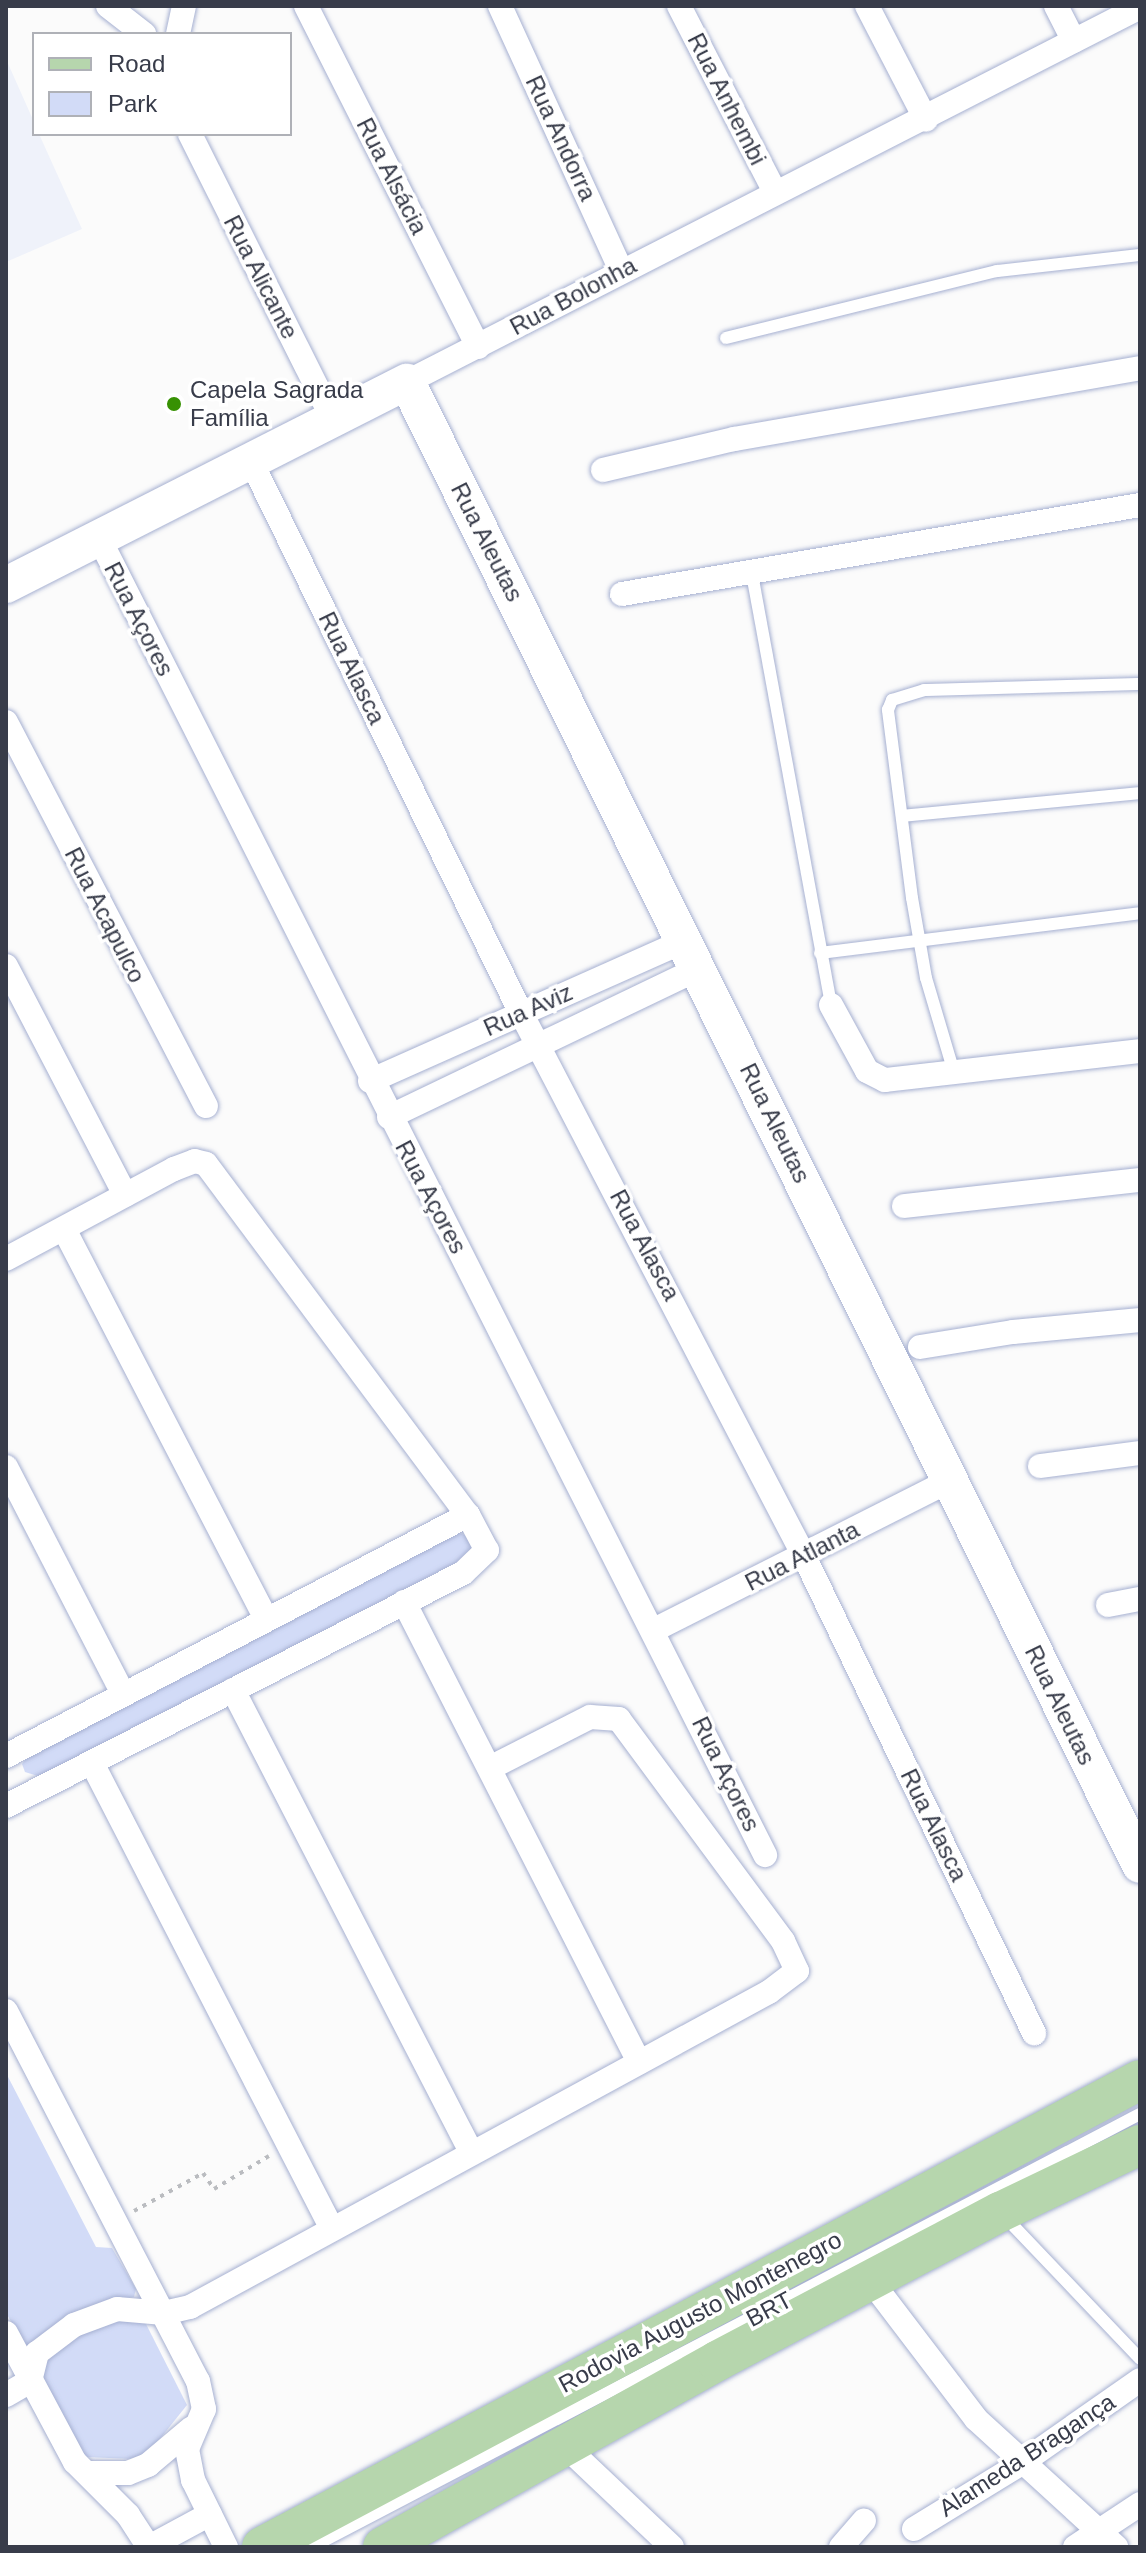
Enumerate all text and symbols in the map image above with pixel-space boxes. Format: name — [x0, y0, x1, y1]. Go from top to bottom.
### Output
street label: Rua Anhembi — [681, 28, 773, 170]
legend — [32, 32, 292, 136]
text: Road — [108, 50, 165, 77]
street label: Rua Andorra — [519, 70, 603, 206]
text: Park — [108, 90, 157, 117]
street label: Rua Alsácia — [350, 112, 434, 240]
street label: Rua Alicante — [217, 210, 305, 344]
street label: Rua Bolonha — [505, 251, 641, 341]
place label: Capela Sagrada Família — [190, 376, 363, 432]
marker: Capela Sagrada Família — [165, 395, 183, 413]
street label: Rua Aleutas — [444, 477, 530, 607]
street label: Rua Açores — [98, 557, 180, 681]
street label: Rua Alasca — [312, 607, 392, 729]
street label: Rua Acapulco — [58, 842, 152, 988]
street label: Rua Aviz — [478, 977, 578, 1043]
street label: Rua Aleutas — [733, 1058, 817, 1188]
street label: Rua Açores — [389, 1135, 473, 1259]
street label: Rua Alasca — [603, 1184, 687, 1306]
street label: Rua Atlanta — [740, 1515, 864, 1597]
street label: Rua Aleutas — [1018, 1640, 1102, 1770]
street label: Rua Açores — [686, 1711, 766, 1837]
street label: Rua Alasca — [894, 1764, 974, 1886]
street label: Rodovia Augusto Montenegro — [553, 2225, 847, 2399]
street label: BRT — [741, 2285, 797, 2333]
street label: Alameda Bragança — [934, 2387, 1120, 2523]

